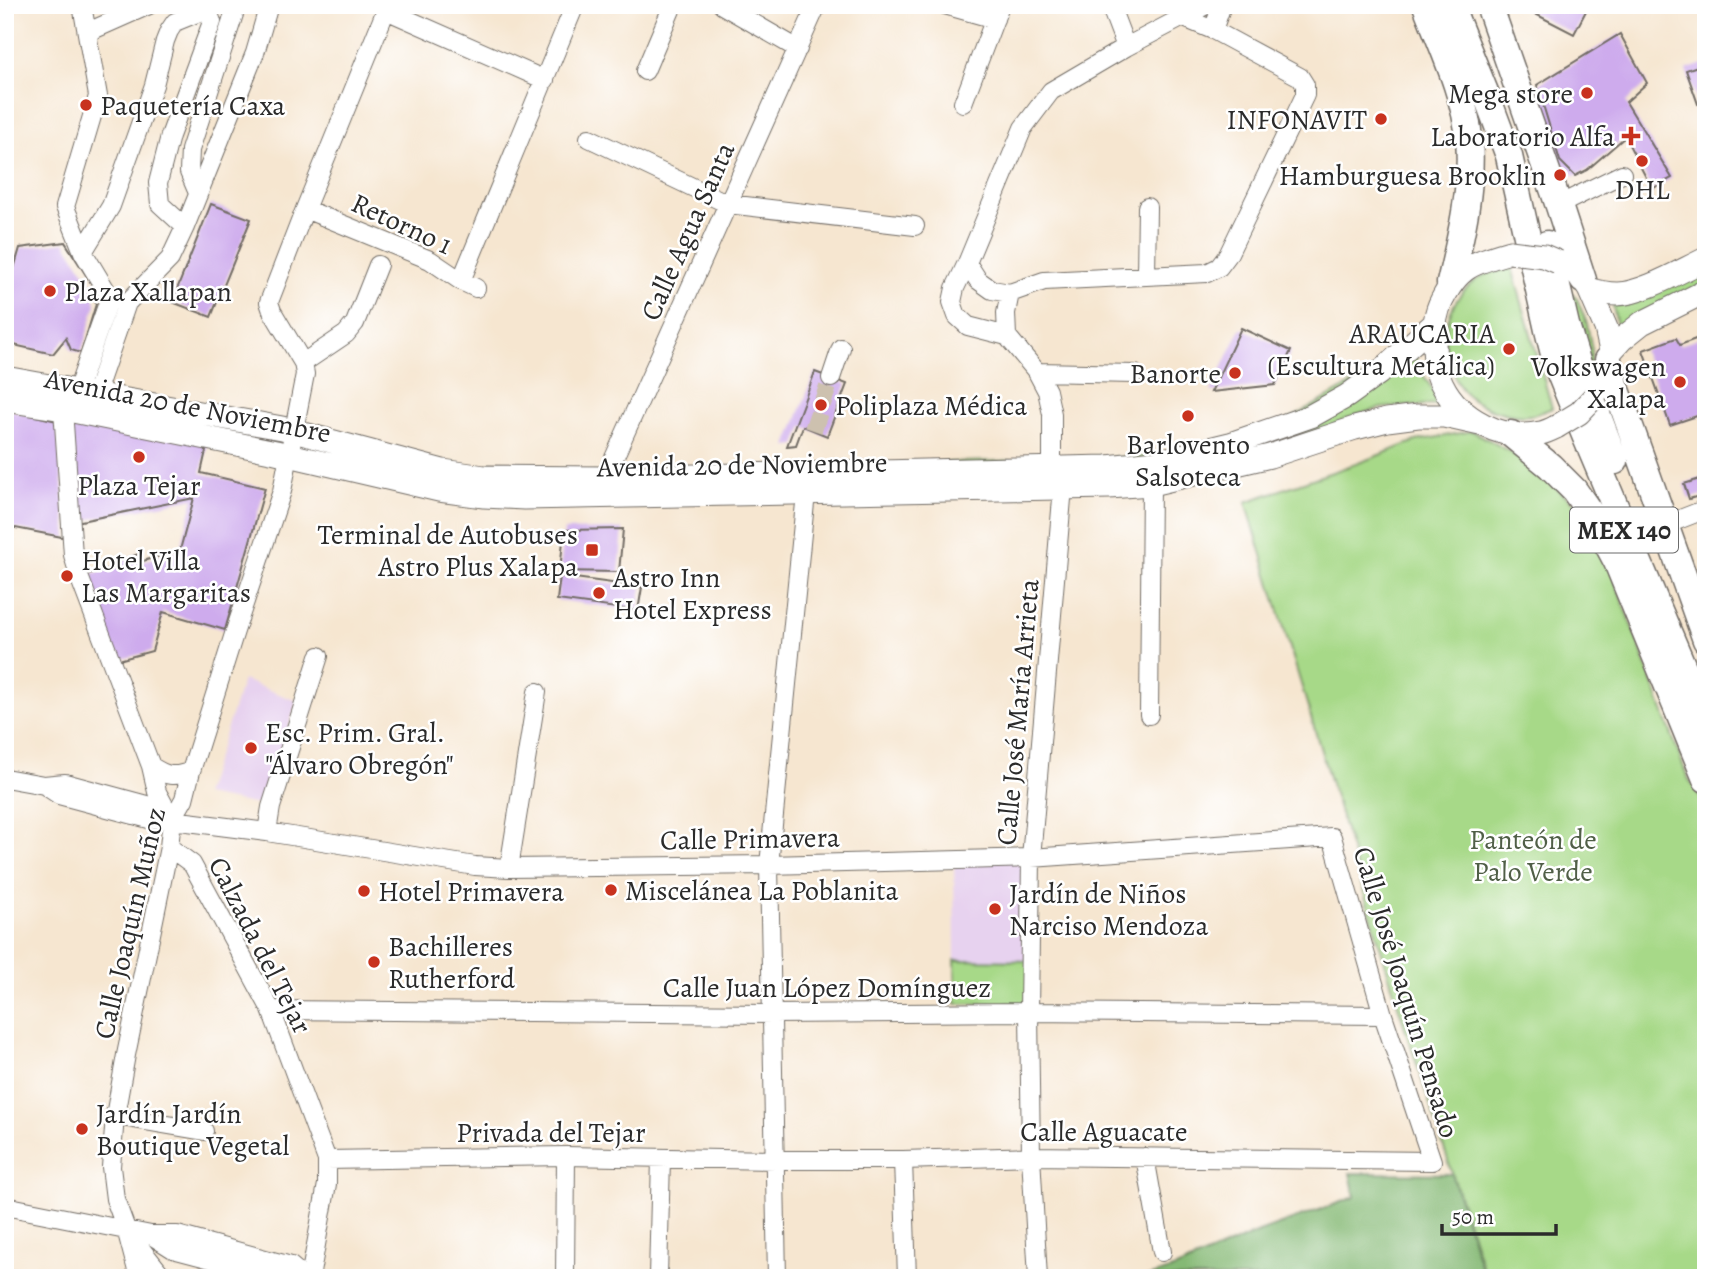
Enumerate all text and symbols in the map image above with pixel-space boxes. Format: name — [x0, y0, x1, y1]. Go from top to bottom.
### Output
place label: Mega store — [1448, 75, 1573, 113]
marker: Mega store — [1579, 85, 1595, 101]
place label: Paquetería Caxa — [100, 87, 285, 125]
marker: Paquetería Caxa — [78, 97, 94, 113]
place label: INFONAVIT — [1226, 101, 1367, 139]
marker: INFONAVIT — [1373, 111, 1389, 127]
place label: Laboratorio Alfa — [1430, 118, 1615, 156]
marker: Laboratorio Alfa — [1621, 126, 1641, 146]
street label: Calle Agua Santa — [632, 136, 744, 327]
marker: DHL — [1634, 153, 1650, 169]
place label: Hamburguesa Brooklin — [1279, 157, 1546, 195]
marker: Hamburguesa Brooklin — [1552, 167, 1568, 183]
place label: DHL — [1615, 171, 1670, 209]
street label: Retorno 1 — [345, 184, 458, 264]
place label: Plaza Xallapan — [64, 273, 232, 311]
marker: Plaza Xallapan — [42, 283, 58, 299]
place label: ARAUCARIA (Escultura Metálica) — [1267, 315, 1496, 385]
marker: ARAUCARIA (Escultura Metálica) — [1501, 341, 1517, 357]
place label: Volkswagen Xalapa — [1530, 348, 1666, 418]
place label: Banorte — [1129, 355, 1221, 393]
street label: Avenida 20 de Noviembre — [41, 359, 334, 452]
marker: Banorte — [1227, 365, 1243, 381]
marker: Volkswagen Xalapa — [1672, 374, 1688, 390]
place label: Poliplaza Médica — [835, 387, 1027, 425]
marker: Poliplaza Médica — [813, 397, 829, 413]
marker: Barlovento Salsoteca — [1180, 408, 1196, 424]
place label: Barlovento Salsoteca — [1126, 426, 1250, 496]
street label: Avenida 20 de Noviembre — [595, 443, 888, 487]
marker: Plaza Tejar — [131, 449, 147, 465]
place label: Plaza Tejar — [77, 467, 201, 505]
road number: MEX 140 — [1570, 508, 1678, 552]
place label: Terminal de Autobuses Astro Plus Xalapa — [317, 516, 578, 586]
place label: Hotel Villa Las Margaritas — [81, 542, 251, 612]
marker: Terminal de Autobuses Astro Plus Xalapa — [584, 542, 600, 558]
place label: Astro Inn Hotel Express — [612, 559, 772, 629]
marker: Hotel Villa Las Margaritas — [59, 568, 75, 584]
street label: Calle José María Arrieta — [987, 577, 1049, 847]
marker: Astro Inn Hotel Express — [591, 585, 607, 601]
place label: Esc. Prim. Gral. "Álvaro Obregón" — [265, 714, 454, 784]
marker: Esc. Prim. Gral. "Álvaro Obregón" — [243, 740, 259, 756]
street label: Calle Joaquín Muñoz — [85, 804, 175, 1043]
street label: Calle Primavera — [660, 818, 840, 860]
park label: Panteón de Palo Verde — [1469, 821, 1597, 891]
street label: Calle José Joaquín Pensado — [1344, 842, 1468, 1142]
street label: Calzada del Tejar — [199, 850, 321, 1041]
place label: Miscelánea La Poblanita — [625, 872, 898, 910]
place label: Hotel Primavera — [378, 873, 564, 911]
place label: Jardín de Niños Narciso Mendoza — [1009, 875, 1209, 945]
marker: Miscelánea La Poblanita — [603, 882, 619, 898]
marker: Hotel Primavera — [356, 883, 372, 899]
marker: Jardín de Niños Narciso Mendoza — [987, 901, 1003, 917]
place label: Bachilleres Rutherford — [388, 928, 516, 998]
marker: Bachilleres Rutherford — [366, 954, 382, 970]
street label: Calle Juan López Domínguez — [663, 969, 991, 1007]
place label: Jardín Jardín Boutique Vegetal — [96, 1095, 289, 1165]
street label: Calle Aguacate — [1020, 1113, 1188, 1151]
street label: Privada del Tejar — [456, 1114, 646, 1152]
marker: Jardín Jardín Boutique Vegetal — [74, 1121, 90, 1137]
scale bar — [1442, 1192, 1555, 1236]
text: 50 m — [1452, 1203, 1494, 1231]

